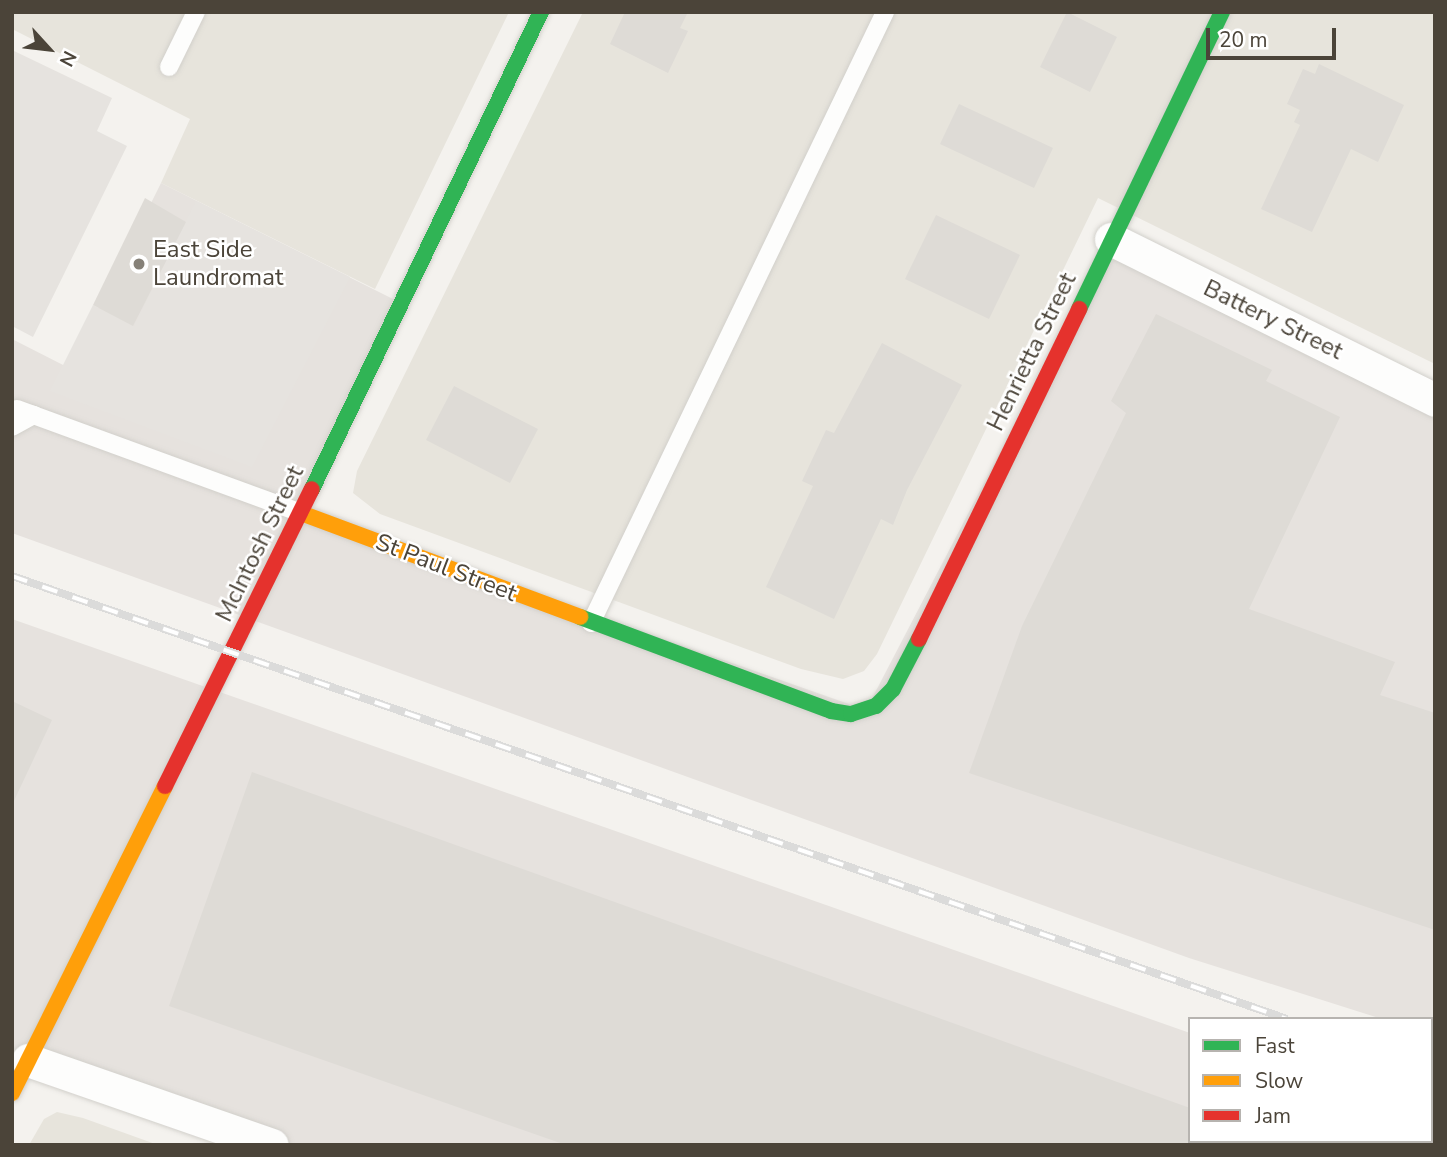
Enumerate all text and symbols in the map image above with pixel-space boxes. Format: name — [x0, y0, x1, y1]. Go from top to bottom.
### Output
north arrow — [14, 14, 84, 84]
scale bar — [1209, 14, 1338, 58]
text: 20 m — [1219, 26, 1268, 54]
text: N — [53, 46, 83, 71]
place label: East Side Laundromat — [153, 236, 283, 292]
marker: East Side Laundromat — [131, 256, 147, 272]
street label: Henrietta Street — [981, 268, 1083, 436]
street label: Battery Street — [1199, 274, 1347, 366]
street label: McIntosh Street — [210, 461, 310, 627]
street label: St Paul Street — [371, 528, 521, 608]
legend — [1188, 1017, 1433, 1143]
text: Fast — [1255, 1032, 1295, 1060]
text: Slow — [1255, 1067, 1303, 1095]
text: Jam — [1255, 1102, 1291, 1130]

